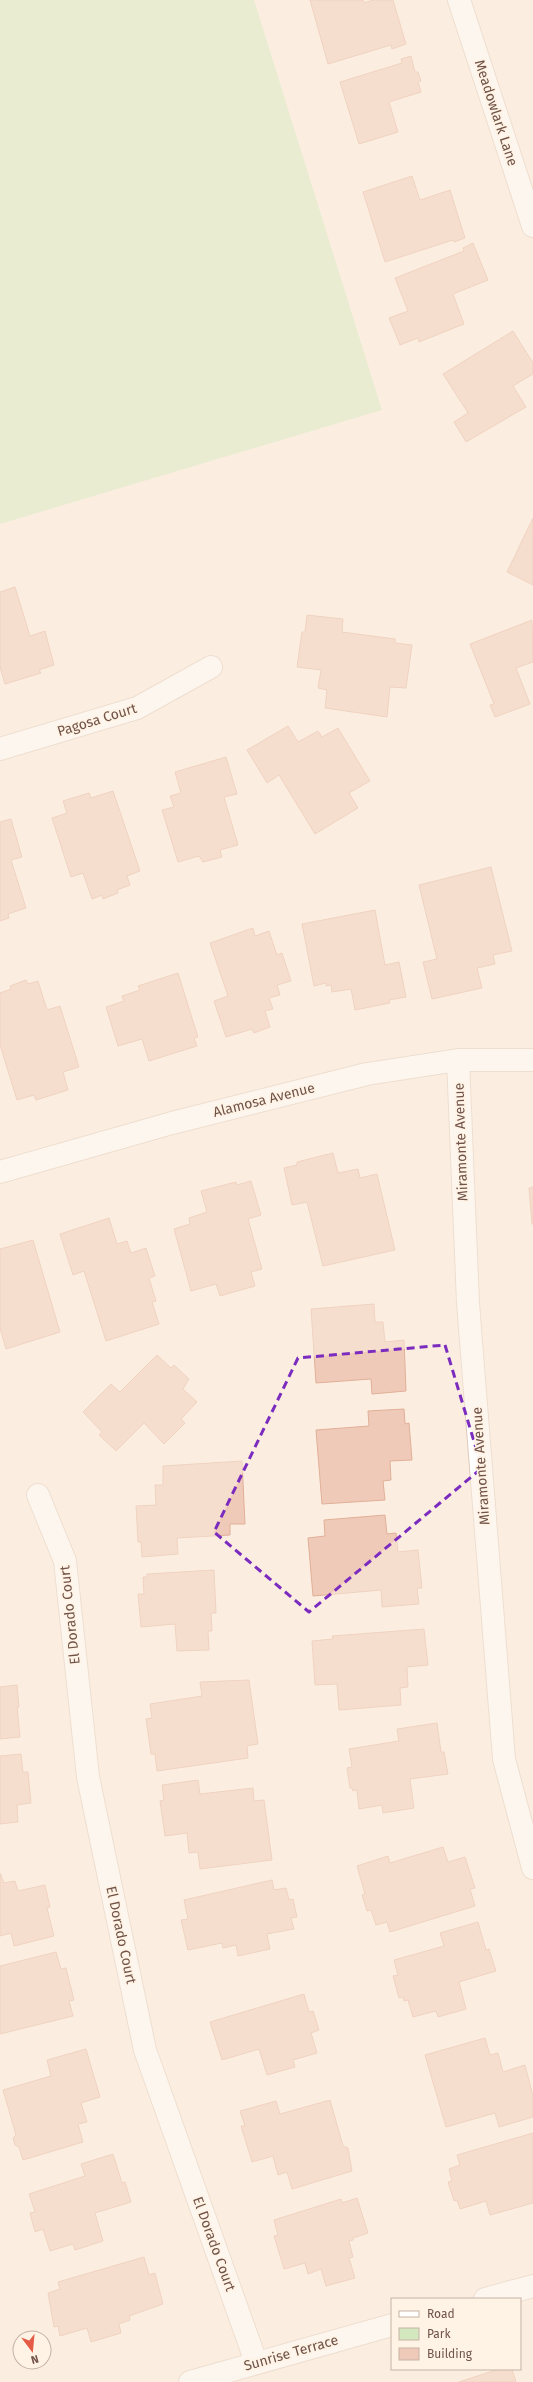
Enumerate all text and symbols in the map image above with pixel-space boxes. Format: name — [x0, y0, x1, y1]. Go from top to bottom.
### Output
street label: Meadowlark Lane — [471, 58, 521, 168]
street label: Pagosa Court — [55, 700, 140, 740]
street label: Alamosa Avenue — [211, 1079, 317, 1121]
street label: Miramonte Avenue — [450, 1083, 472, 1201]
street label: Miramonte Avenue — [468, 1406, 494, 1526]
street label: El Dorado Court — [56, 1564, 84, 1665]
street label: El Dorado Court — [102, 1885, 140, 1986]
street label: El Dorado Court — [189, 2194, 239, 2295]
legend — [391, 2298, 521, 2370]
text: Road — [427, 2307, 455, 2321]
text: Park — [427, 2327, 451, 2341]
north arrow — [12, 2330, 52, 2370]
street label: Sunrise Terrace — [242, 2331, 340, 2375]
text: Building — [427, 2347, 473, 2361]
text: N — [29, 2352, 40, 2366]

